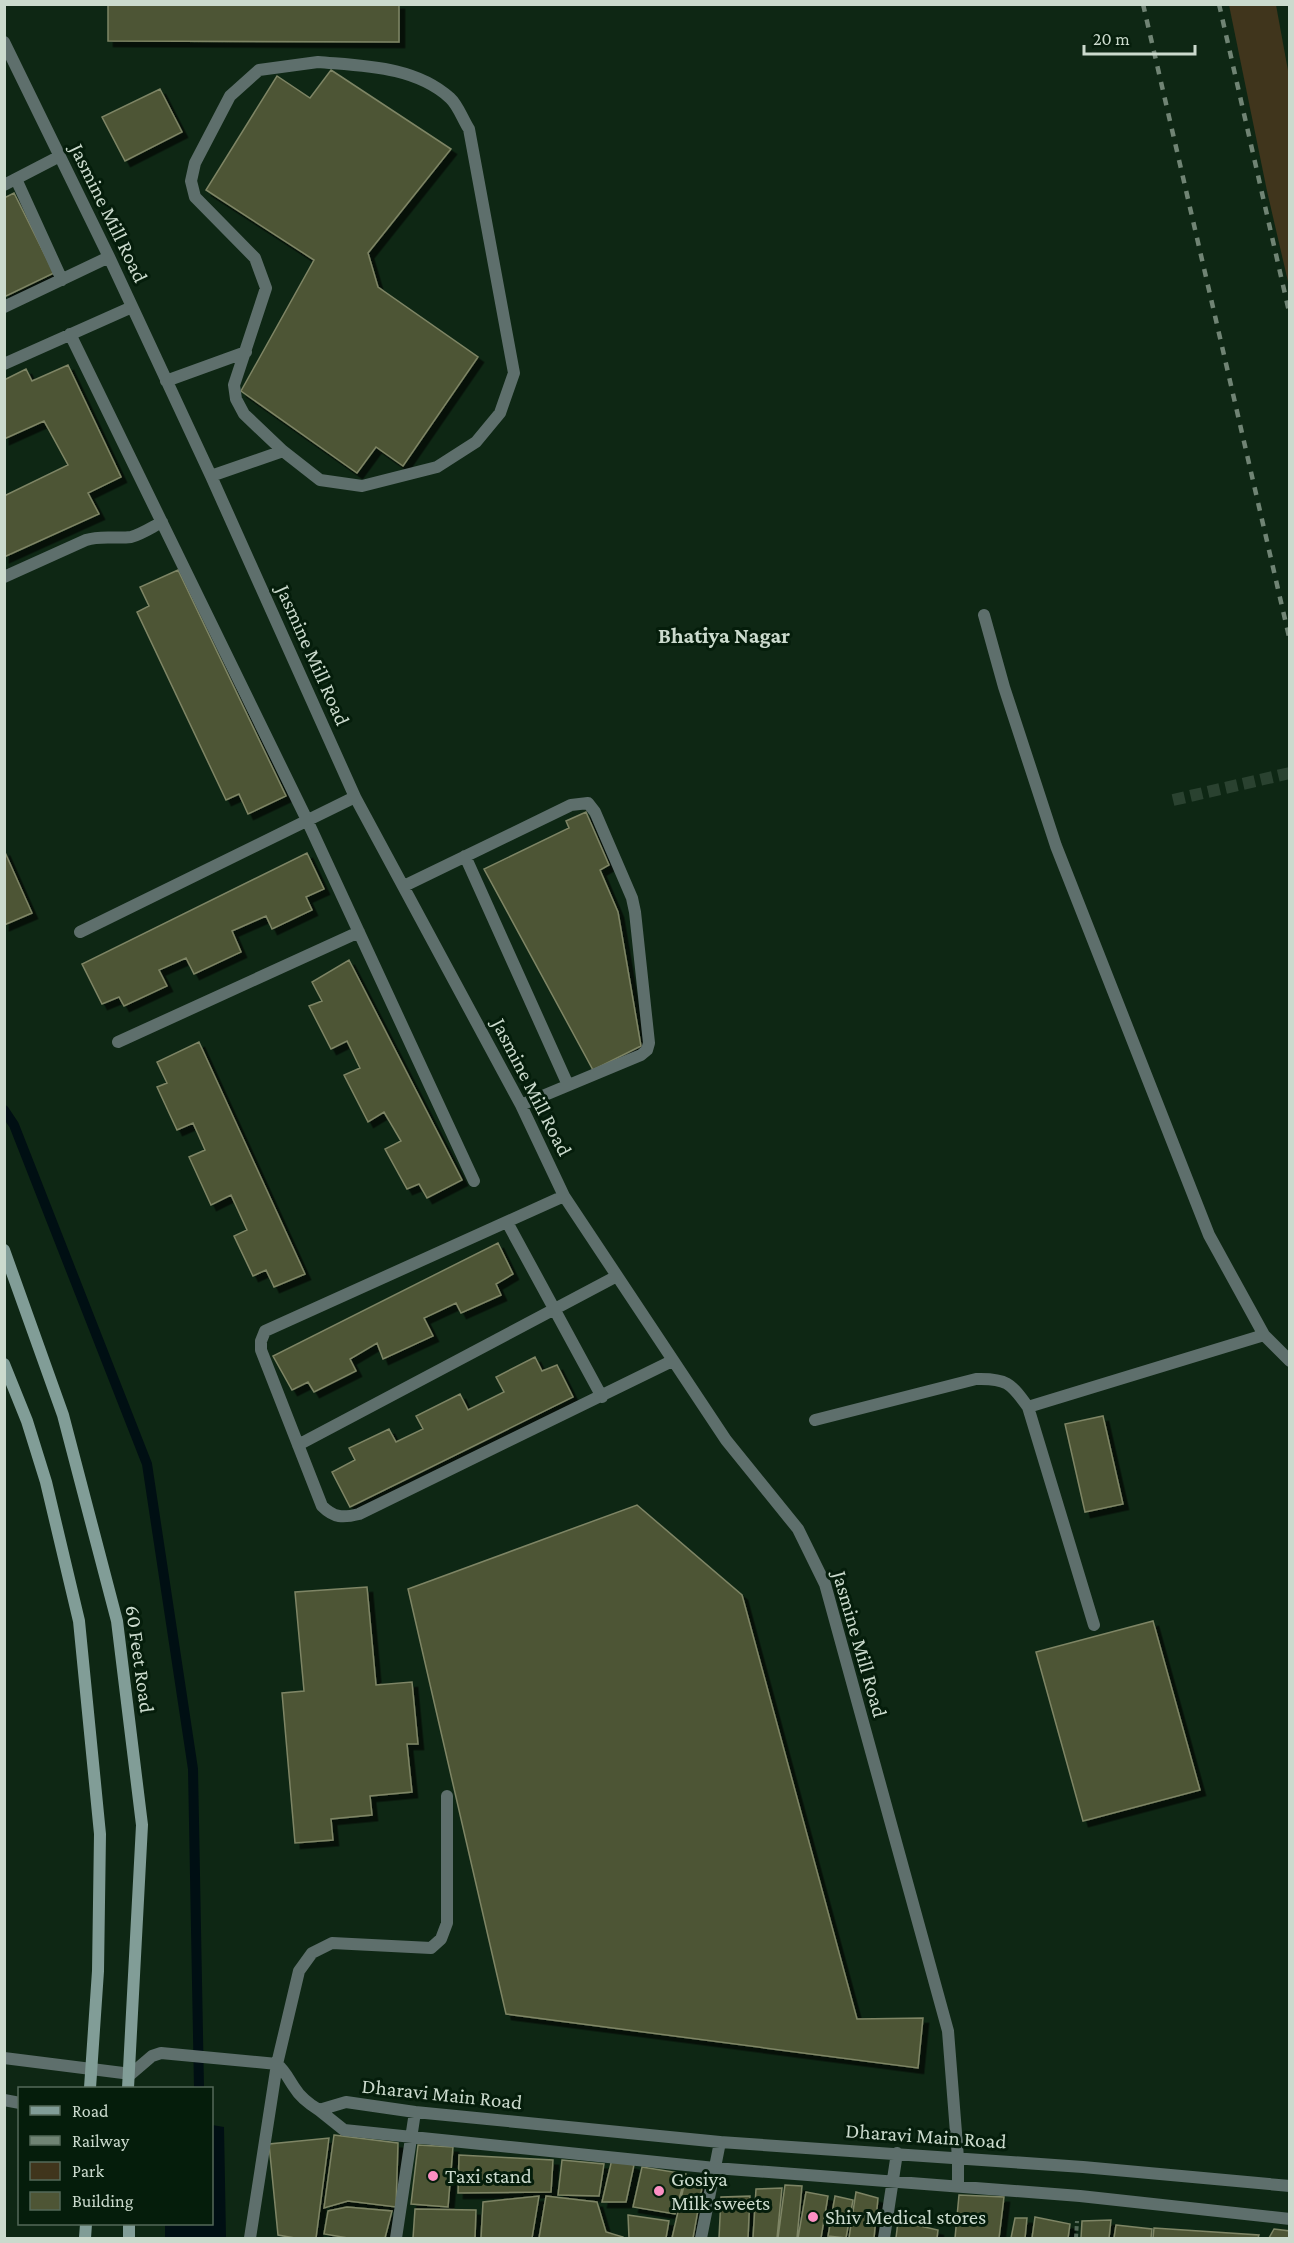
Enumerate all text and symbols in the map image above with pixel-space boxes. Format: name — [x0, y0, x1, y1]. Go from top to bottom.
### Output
scale bar — [1084, 18, 1195, 56]
text: 20 m — [1093, 29, 1130, 49]
street label: Jasmine Mill Road — [64, 138, 153, 286]
street label: Jasmine Mill Road — [270, 579, 355, 729]
district label: Bhatiya Nagar — [658, 623, 790, 648]
street label: Jasmine Mill Road — [486, 1012, 577, 1160]
street label: Jasmine Mill Road — [827, 1566, 892, 1720]
street label: 60 Feet Road — [121, 1604, 159, 1714]
street label: Dharavi Main Road — [361, 2074, 523, 2114]
legend — [18, 2087, 213, 2225]
text: Road — [72, 2101, 109, 2121]
street label: Dharavi Main Road — [845, 2118, 1007, 2154]
text: Railway — [72, 2131, 130, 2151]
text: Park — [72, 2161, 104, 2181]
place label: Taxi stand — [445, 2164, 532, 2188]
place label: Gosiya Milk sweets — [671, 2167, 770, 2215]
marker: Taxi stand — [426, 2169, 440, 2183]
marker: Gosiya Milk sweets — [652, 2184, 666, 2198]
text: Building — [72, 2191, 134, 2211]
place label: Shiv Medical stores — [825, 2205, 986, 2229]
marker: Shiv Medical stores — [806, 2210, 820, 2224]

